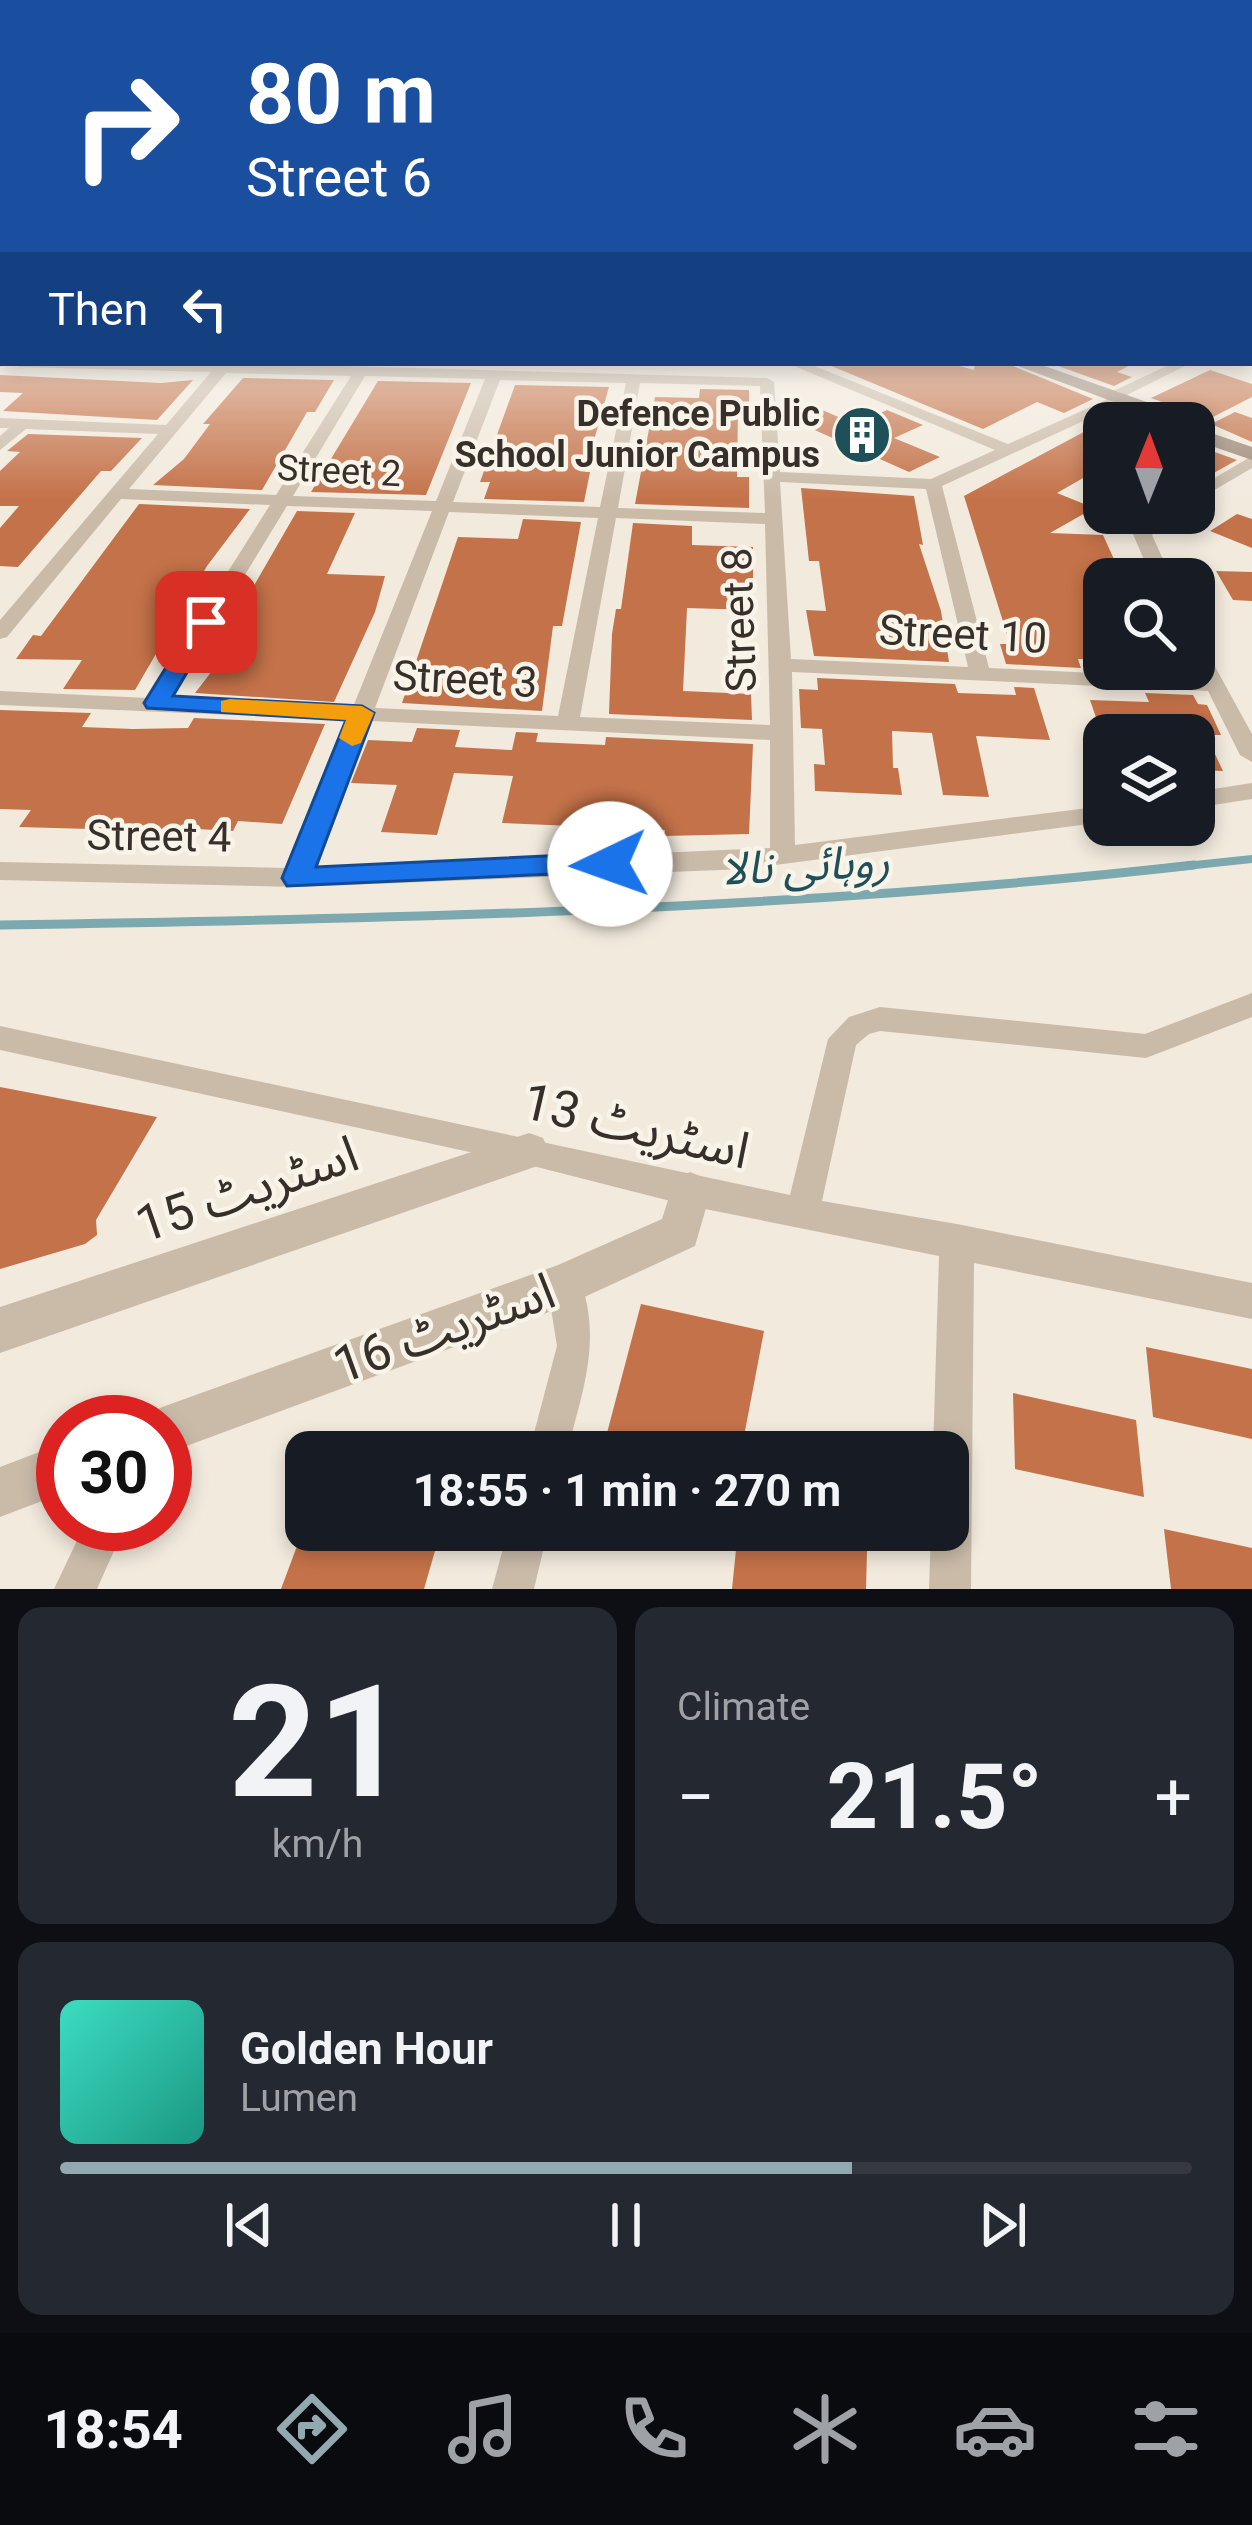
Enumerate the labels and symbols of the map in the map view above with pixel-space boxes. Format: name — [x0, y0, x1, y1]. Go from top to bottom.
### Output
place label: Defence Public School Junior Campus — [454, 393, 820, 476]
north arrow — [1083, 402, 1215, 534]
building icon: Defence Public School Junior Campus — [831, 404, 893, 466]
street label: Street 2 — [276, 447, 402, 495]
street label: Street 8 — [712, 547, 766, 693]
pin — [155, 571, 257, 673]
street label: Street 10 — [878, 605, 1048, 663]
street label: Street 3 — [391, 651, 539, 707]
position arrow — [547, 801, 673, 927]
street label: Street 4 — [86, 810, 232, 862]
water label: روہائی نالا — [719, 834, 891, 896]
street label: اسٹریٹ 13 — [517, 1071, 755, 1181]
street label: اسٹریٹ 15 — [128, 1124, 366, 1254]
street label: اسٹریٹ 16 — [325, 1261, 563, 1395]
speed limit sign: 30 — [36, 1395, 192, 1551]

